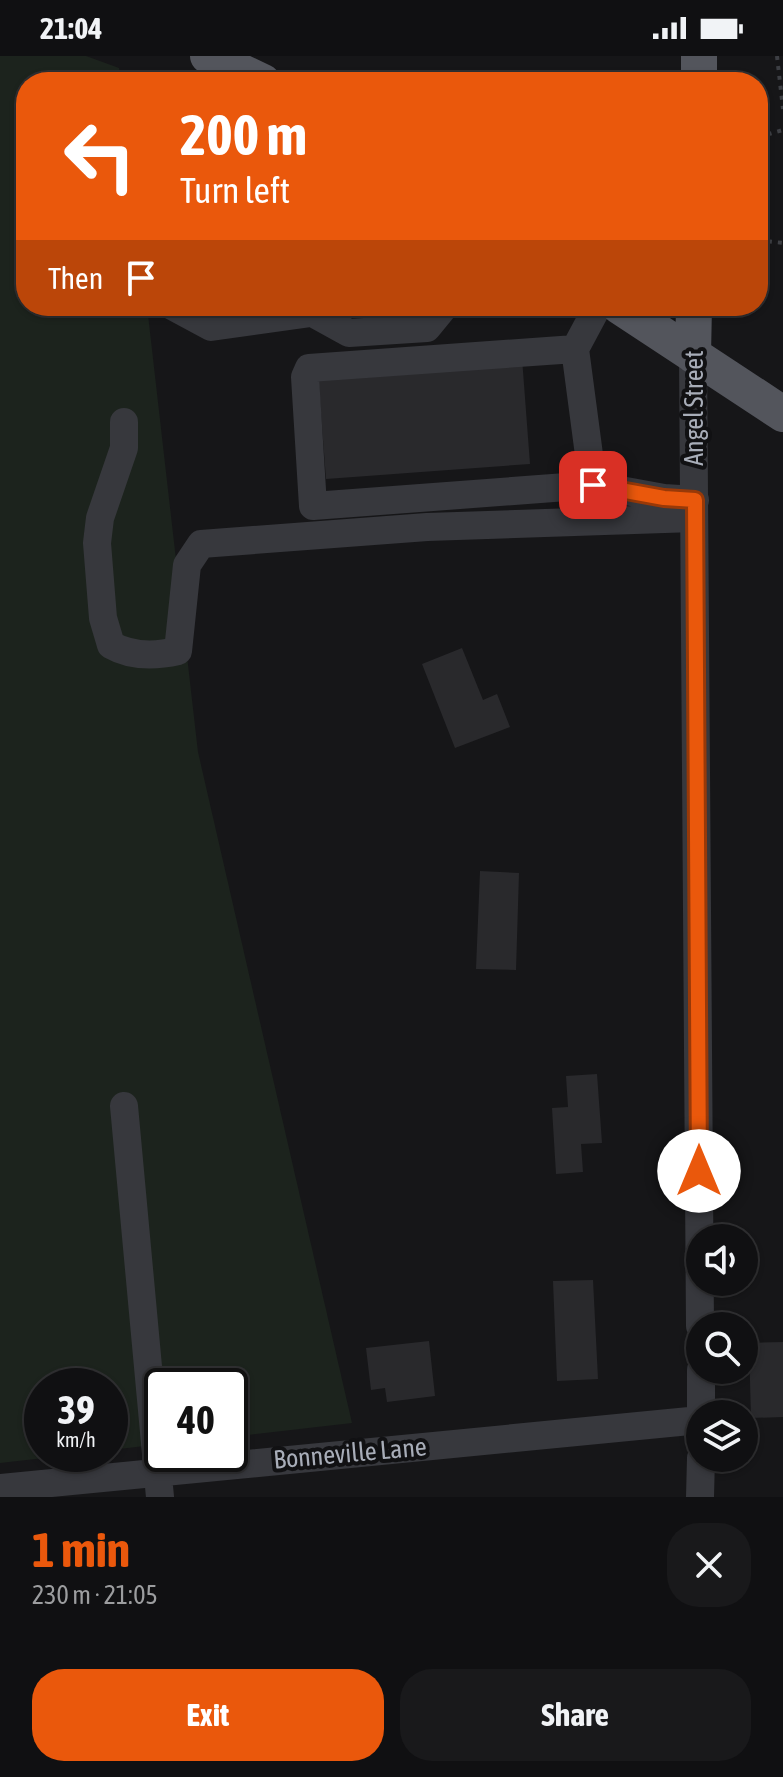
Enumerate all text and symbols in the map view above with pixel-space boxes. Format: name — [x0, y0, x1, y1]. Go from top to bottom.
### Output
text: 21:04 — [40, 11, 102, 45]
text: 200 m — [180, 103, 307, 167]
icon: left — [48, 104, 152, 208]
text: Turn left — [180, 169, 290, 211]
icon: arrive — [119, 256, 163, 300]
text: Then — [48, 261, 103, 295]
street label: Angel Street — [679, 350, 709, 466]
pin — [559, 451, 627, 519]
icon: arrive — [571, 463, 615, 507]
position arrow — [657, 1129, 741, 1213]
map controls — [686, 1224, 758, 1472]
button: sound — [686, 1224, 758, 1296]
button: search — [686, 1312, 758, 1384]
speed limit sign: 40 — [144, 1368, 248, 1472]
text: 39 — [57, 1387, 95, 1432]
button: layers — [686, 1400, 758, 1472]
text: km/h — [56, 1428, 96, 1451]
street label: Bonneville Lane — [272, 1431, 428, 1475]
text: 1 min — [32, 1522, 130, 1577]
button: close — [667, 1523, 751, 1607]
text: 230 m · 21:05 — [32, 1580, 158, 1610]
button: Exit — [32, 1669, 384, 1761]
button: Share — [400, 1669, 751, 1761]

